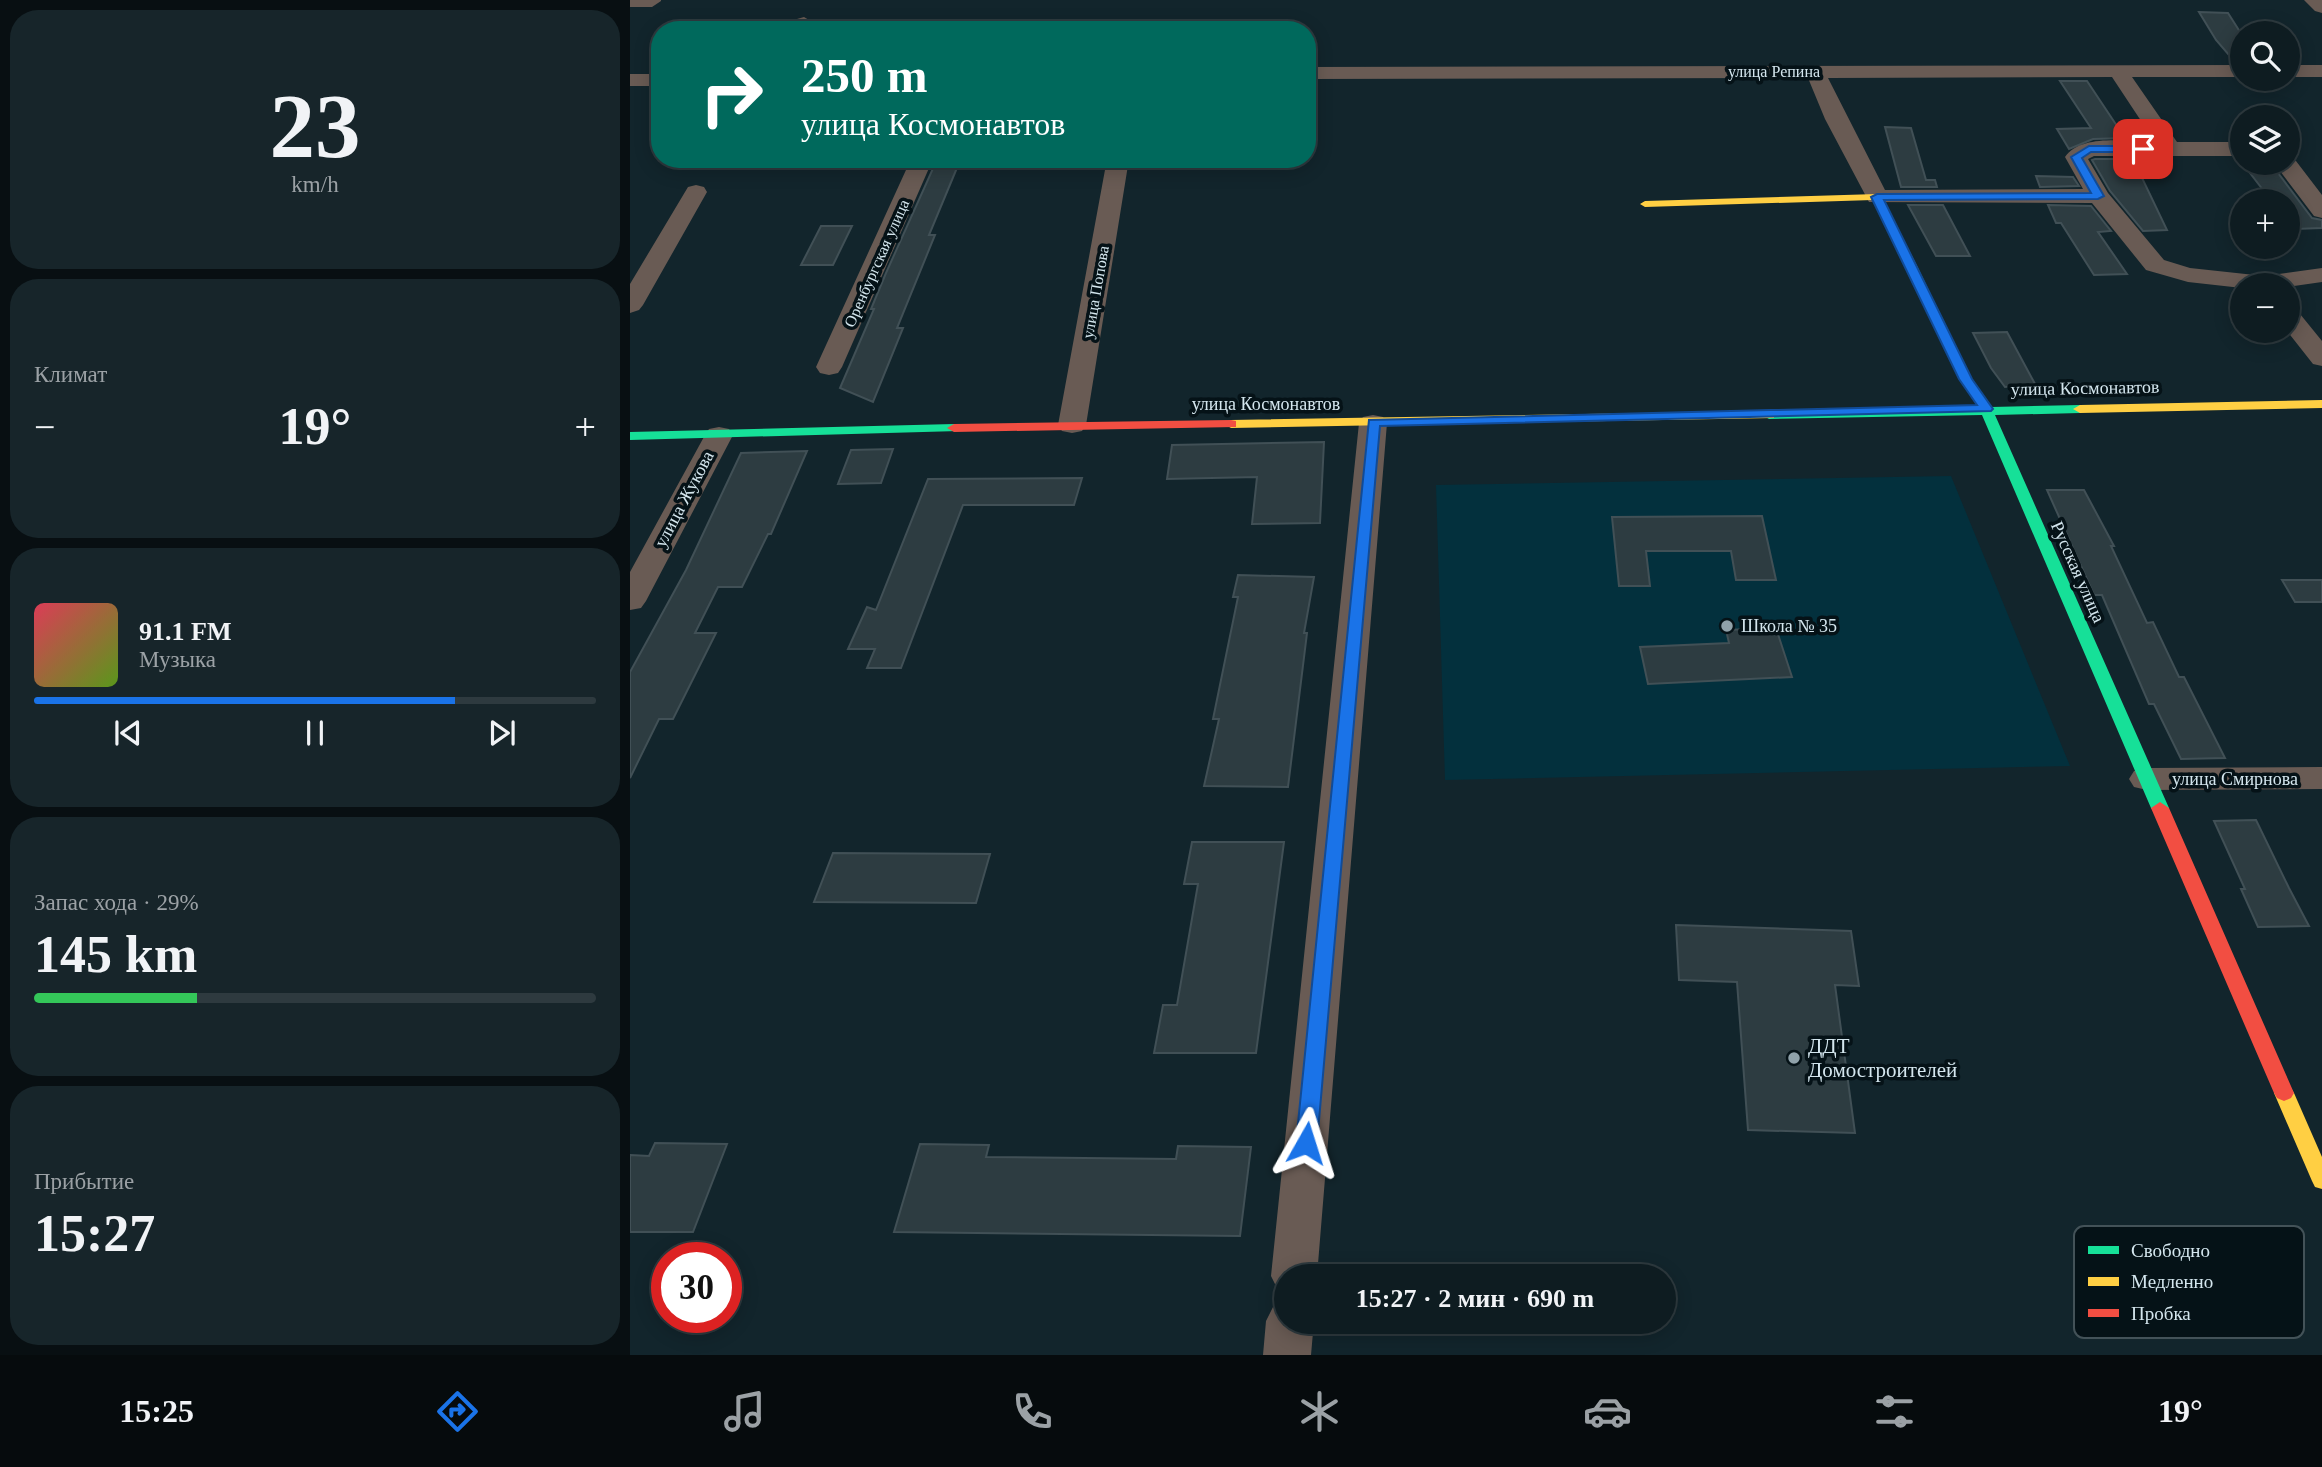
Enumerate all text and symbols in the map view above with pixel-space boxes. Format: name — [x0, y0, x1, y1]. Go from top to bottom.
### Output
map controls — [2230, 21, 2300, 343]
button: search — [2230, 21, 2300, 91]
text: 250 m — [801, 48, 928, 103]
icon: right — [686, 49, 777, 140]
street label: улица Репина — [1728, 63, 1820, 81]
text: 23 — [270, 76, 361, 177]
button: layers — [2230, 105, 2300, 175]
text: улица Космонавтов — [801, 106, 1065, 142]
pin — [2113, 119, 2173, 179]
icon: arrive — [2124, 130, 2162, 168]
text: km/h — [291, 172, 339, 197]
button: + — [2230, 189, 2300, 259]
street label: Оренбургская улица — [841, 197, 913, 330]
street label: улица Попова — [1079, 244, 1113, 340]
button: − — [2230, 273, 2300, 343]
text: Климат — [34, 362, 107, 387]
street label: улица Космонавтов — [2010, 377, 2160, 399]
street label: улица Космонавтов — [1192, 394, 1340, 414]
text: 19° — [279, 398, 351, 455]
text: − — [34, 406, 55, 448]
text: + — [575, 406, 596, 448]
street label: улица Жукова — [650, 447, 718, 551]
street label: Русская улица — [2047, 518, 2109, 626]
place label: Школа № 35 — [1741, 616, 1837, 636]
text: 91.1 FM — [139, 617, 231, 646]
marker: Школа № 35 — [1719, 618, 1735, 634]
text: Музыка — [139, 647, 216, 672]
icon: previous — [109, 714, 147, 752]
icon: pause — [296, 714, 334, 752]
icon: next — [483, 714, 521, 752]
street label: улица Смирнова — [2172, 769, 2298, 789]
text: Запас хода · 29% — [34, 890, 199, 915]
text: 145 km — [34, 926, 197, 983]
place label: ДДТ Домостроителей — [1808, 1034, 1957, 1082]
marker: ДДТ Домостроителей — [1786, 1050, 1802, 1066]
position arrow — [1269, 1106, 1343, 1180]
text: Прибытие — [34, 1169, 134, 1194]
text: 15:27 — [34, 1205, 155, 1262]
legend — [2074, 1226, 2304, 1338]
text: Свободно — [2131, 1240, 2210, 1261]
speed limit sign: 30 — [651, 1242, 742, 1333]
text: Медленно — [2131, 1271, 2213, 1292]
text: 15:27 · 2 мин · 690 m — [1356, 1284, 1594, 1313]
text: Пробка — [2131, 1303, 2191, 1324]
icon: directions — [433, 1387, 482, 1436]
icon: music — [720, 1387, 769, 1436]
icon: phone — [1008, 1387, 1057, 1436]
icon: climate — [1295, 1387, 1344, 1436]
icon: car — [1583, 1387, 1632, 1436]
icon: filters — [1870, 1387, 1919, 1436]
text: 15:25 — [119, 1393, 194, 1429]
text: 19° — [2158, 1393, 2203, 1429]

